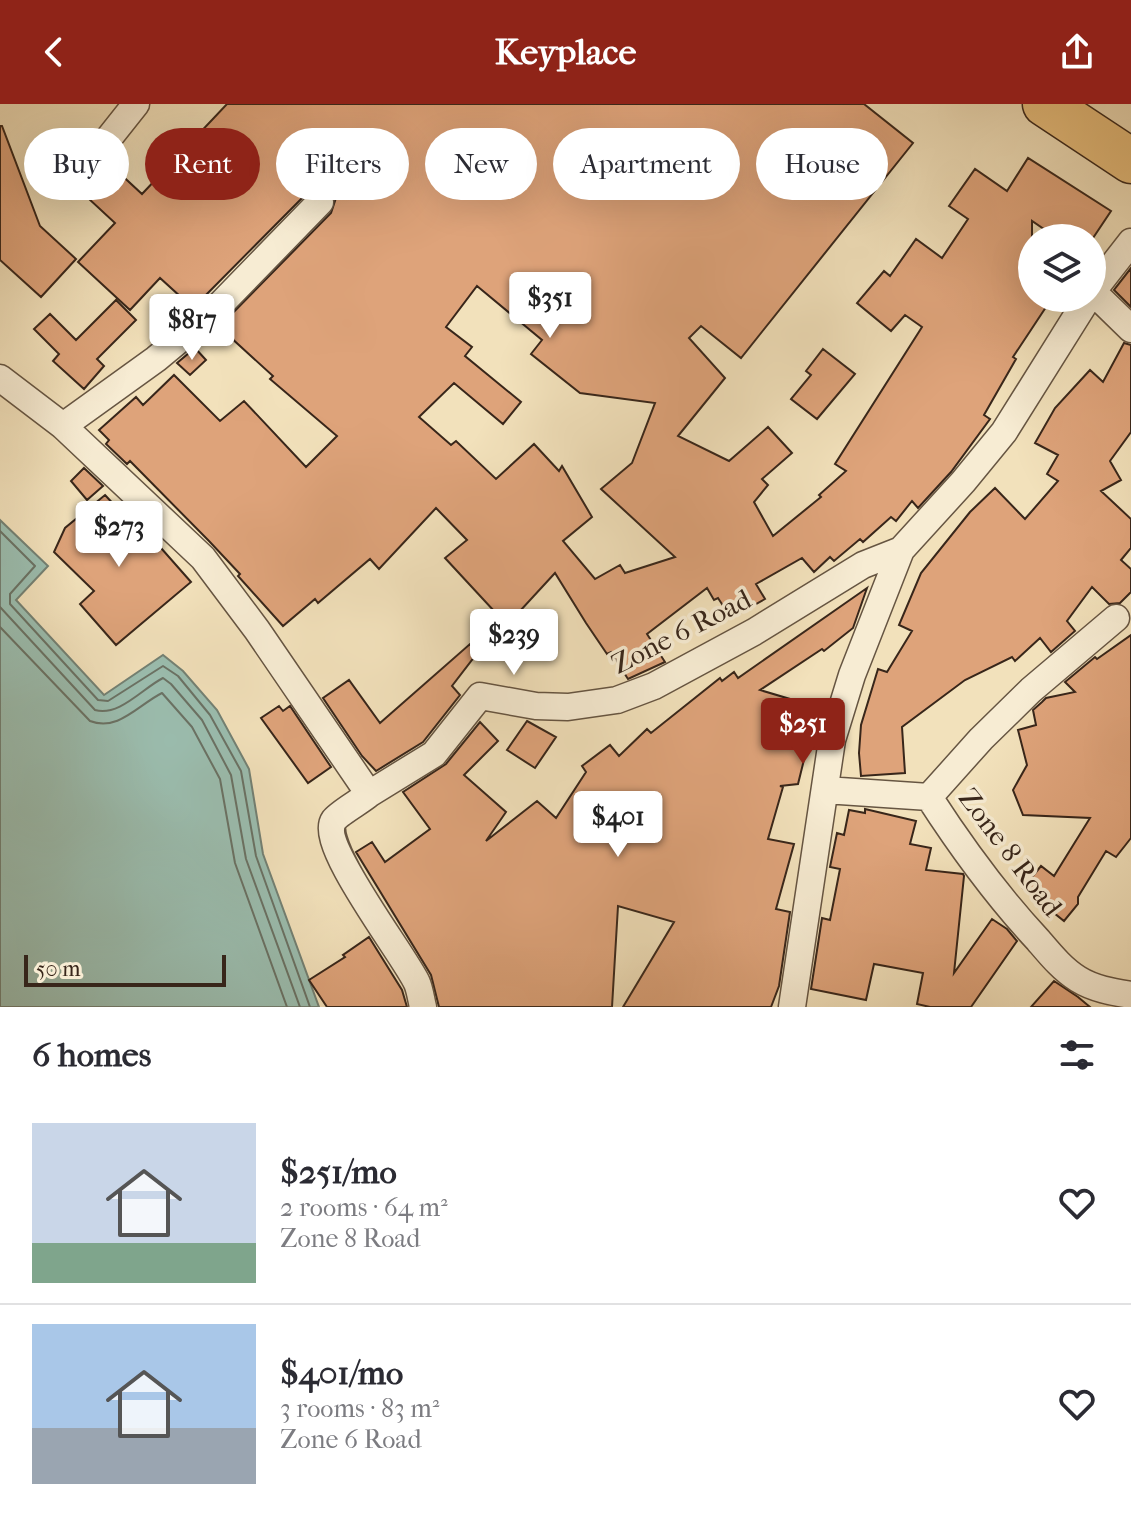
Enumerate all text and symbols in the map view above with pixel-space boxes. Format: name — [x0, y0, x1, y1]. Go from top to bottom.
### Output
icon: back — [32, 30, 76, 74]
icon: share — [1055, 30, 1099, 74]
text: Keyplace — [495, 31, 636, 73]
chip: Buy — [24, 128, 129, 200]
chip: Rent — [145, 128, 260, 200]
chip: Filters — [276, 128, 409, 200]
chip: New — [425, 128, 537, 200]
chip: Apartment — [553, 128, 740, 200]
chip: House — [756, 128, 888, 200]
map controls — [1018, 224, 1106, 312]
button: layers — [1018, 224, 1106, 312]
pin: $351 — [503, 272, 597, 340]
text: $351 — [527, 282, 573, 313]
pin: $817 — [145, 294, 239, 362]
text: $817 — [167, 304, 217, 335]
pin: $273 — [72, 501, 166, 569]
text: $273 — [94, 511, 144, 542]
street label: Zone 6 Road — [606, 582, 757, 681]
pin: $239 — [467, 609, 561, 677]
text: $239 — [488, 619, 540, 650]
pin: $251 — [756, 698, 850, 766]
text: $251 — [779, 708, 827, 739]
street label: Zone 8 Road — [952, 782, 1070, 923]
pin: $401 — [571, 791, 665, 859]
text: $401 — [591, 801, 645, 832]
scale bar — [24, 951, 226, 987]
text: 50 m — [36, 956, 81, 982]
icon: filters — [1055, 1033, 1099, 1077]
text: 6 homes — [32, 1035, 151, 1075]
text: $251/mo — [280, 1152, 397, 1192]
icon: home — [96, 1155, 192, 1251]
icon: heart — [1055, 1181, 1099, 1225]
text: 2 rooms · 64 m² — [280, 1192, 448, 1223]
text: Zone 8 Road — [280, 1223, 421, 1254]
text: $401/mo — [280, 1353, 403, 1393]
icon: home — [96, 1356, 192, 1452]
icon: heart — [1055, 1382, 1099, 1426]
text: 3 rooms · 83 m² — [280, 1393, 439, 1424]
text: Zone 6 Road — [280, 1424, 422, 1455]

